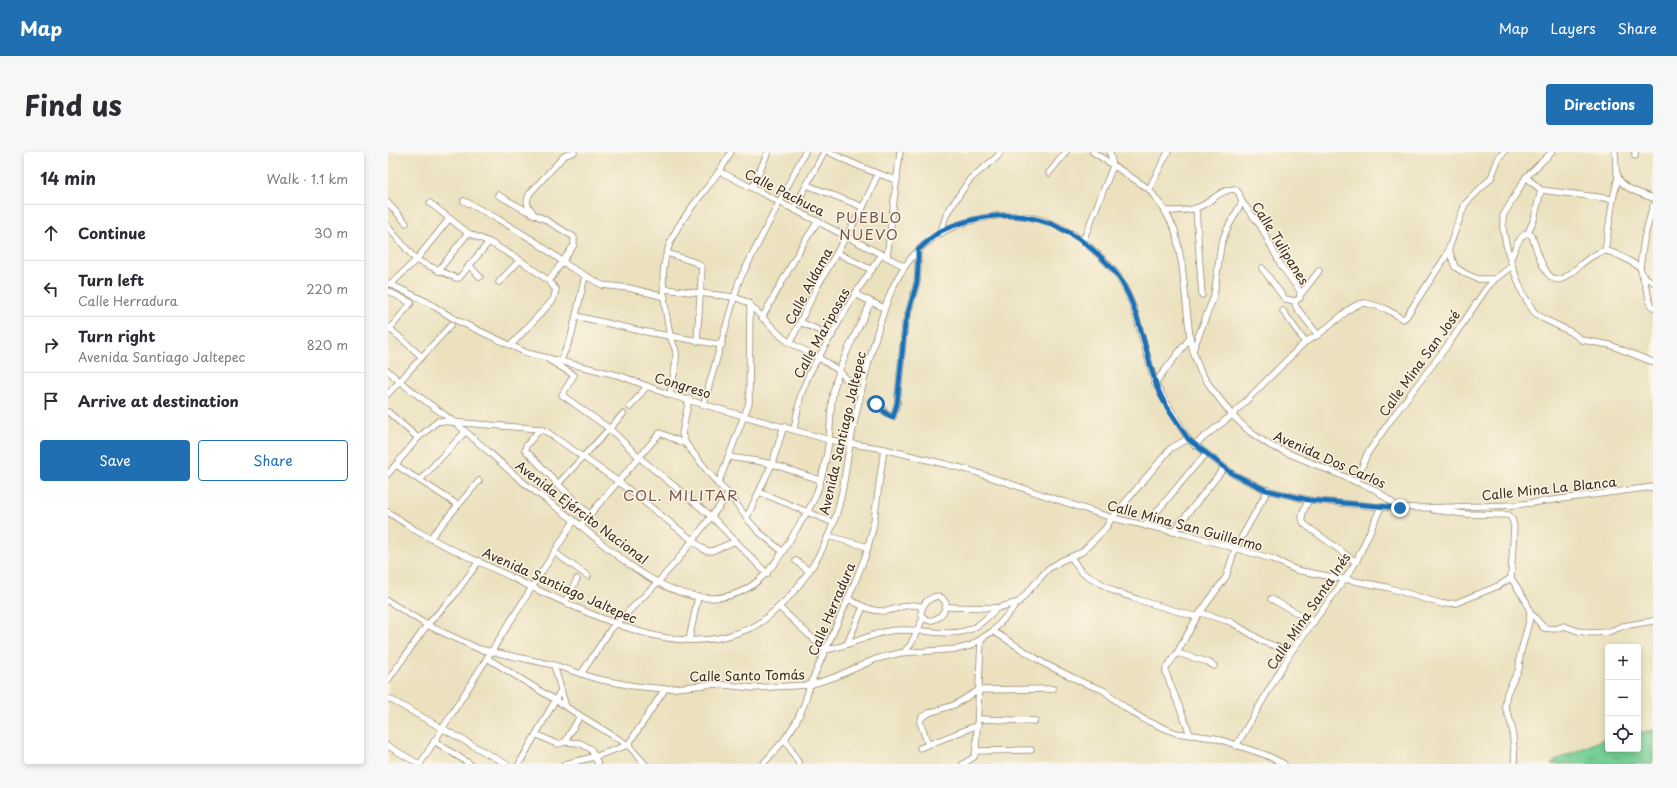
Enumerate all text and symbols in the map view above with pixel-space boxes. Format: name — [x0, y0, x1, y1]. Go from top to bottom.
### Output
text: Map — [20, 14, 62, 42]
text: Map — [1499, 18, 1529, 39]
text: Layers — [1551, 18, 1596, 39]
text: Share — [1618, 18, 1657, 39]
text: Find us — [24, 83, 122, 126]
button: Directions — [1546, 84, 1653, 125]
street label: Calle Pachuca — [742, 164, 829, 221]
text: 14 min — [40, 165, 96, 191]
text: Walk · 1.1 km — [267, 169, 348, 188]
street label: Calle Tulipanes — [1248, 198, 1314, 288]
district label: PUEBLO NUEVO — [836, 205, 902, 245]
text: Continue — [78, 221, 146, 244]
icon: ahead — [40, 222, 62, 244]
text: 30 m — [314, 223, 348, 242]
street label: Calle Aldama — [780, 243, 837, 328]
text: Turn left — [78, 268, 144, 291]
icon: left — [40, 278, 62, 300]
text: 220 m — [306, 279, 348, 298]
street label: Calle Mariposas — [788, 284, 854, 382]
text: Calle Herradura — [78, 291, 178, 310]
street label: Calle Mina San José — [1374, 306, 1464, 420]
text: Turn right — [78, 324, 155, 347]
icon: right — [40, 334, 62, 356]
text: 820 m — [307, 335, 348, 354]
text: Avenida Santiago Jaltepec — [78, 347, 245, 366]
street label: Avenida Santiago Jaltepec — [814, 349, 870, 517]
street label: Congreso — [652, 367, 714, 403]
text: Arrive at destination — [78, 389, 239, 412]
icon: arrive — [40, 390, 62, 412]
route start — [867, 395, 885, 413]
street label: Avenida Dos Carlos — [1271, 426, 1389, 492]
button: Save — [40, 440, 190, 481]
button: Share — [198, 440, 348, 481]
street label: Avenida Ejército Nacional — [512, 456, 652, 568]
street label: Calle Mina La Blanca — [1481, 471, 1618, 505]
district label: COL. MILITAR — [623, 483, 739, 506]
street label: Calle Mina San Guillermo — [1105, 495, 1265, 555]
route end — [1391, 499, 1409, 517]
street label: Avenida Santiago Jaltepec — [480, 542, 641, 628]
street label: Calle Mina Santa Inés — [1262, 549, 1354, 673]
street label: Calle Herradura — [803, 559, 859, 659]
map controls — [1605, 644, 1641, 752]
button: + — [1605, 644, 1641, 680]
street label: Calle Santo Tomás — [689, 664, 805, 686]
button: − — [1605, 680, 1641, 716]
button: locate — [1605, 716, 1641, 752]

